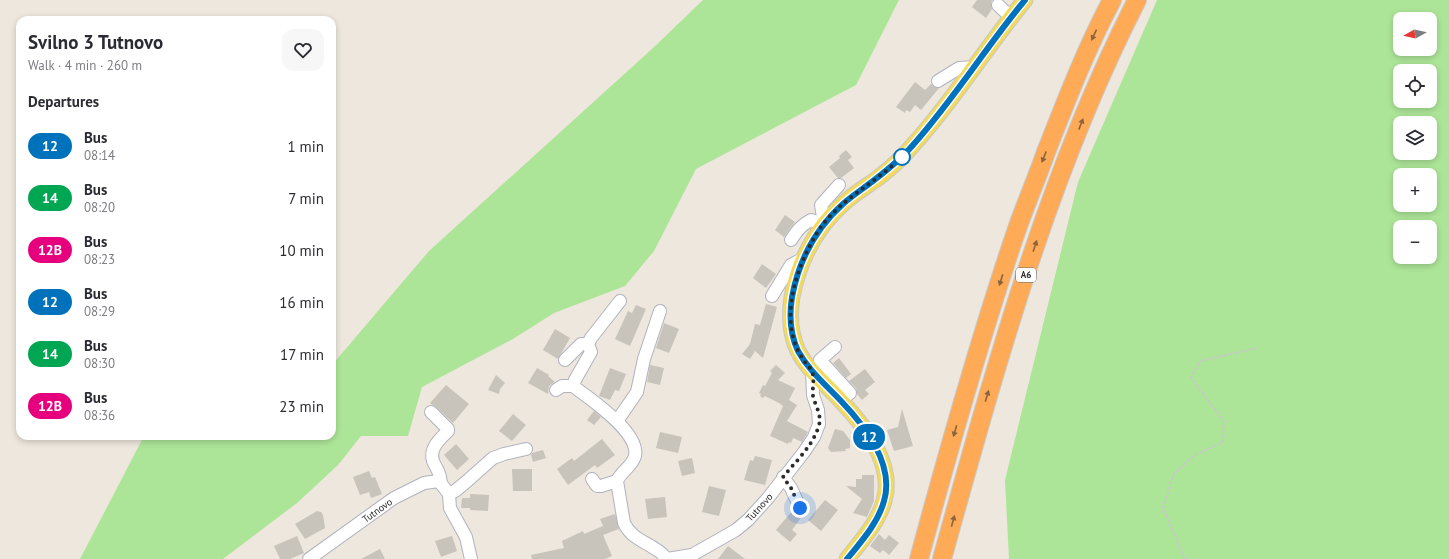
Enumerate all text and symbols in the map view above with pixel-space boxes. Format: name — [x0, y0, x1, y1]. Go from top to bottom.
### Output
north arrow — [1393, 12, 1437, 56]
map controls — [1393, 12, 1437, 264]
button: heart — [282, 29, 324, 71]
one-way arrow — [1091, 29, 1097, 40]
text: Svilno 3 Tutnovo — [28, 30, 163, 54]
text: Walk · 4 min · 260 m — [28, 57, 142, 74]
button: locate — [1393, 64, 1437, 108]
text: Departures — [28, 92, 99, 111]
button: layers — [1393, 116, 1437, 160]
one-way arrow — [1078, 117, 1084, 129]
text: Bus — [84, 128, 107, 147]
text: 12 — [42, 137, 58, 155]
text: 1 min — [287, 137, 324, 156]
text: 08:14 — [84, 147, 115, 164]
unlabelled marker — [893, 148, 911, 166]
one-way arrow — [1041, 152, 1047, 164]
button: + — [1393, 168, 1437, 212]
text: Bus — [84, 180, 107, 199]
text: 14 — [42, 189, 58, 207]
text: 7 min — [288, 189, 324, 208]
text: 08:20 — [84, 199, 115, 216]
button: − — [1393, 220, 1437, 264]
text: Bus — [84, 232, 107, 251]
one-way arrow — [1032, 239, 1038, 251]
text: 12B — [38, 241, 62, 259]
text: 10 min — [279, 241, 324, 260]
text: 08:23 — [84, 251, 115, 268]
road number: A6 — [1016, 268, 1036, 282]
one-way arrow — [998, 274, 1004, 286]
text: Bus — [84, 284, 107, 303]
text: 12 — [42, 293, 58, 311]
text: 16 min — [279, 293, 324, 312]
text: 08:29 — [84, 303, 115, 320]
text: Bus — [84, 336, 107, 355]
text: 14 — [42, 345, 58, 363]
text: 17 min — [280, 345, 324, 364]
text: 08:30 — [84, 355, 115, 372]
text: Bus — [84, 388, 107, 407]
one-way arrow — [984, 390, 990, 402]
text: 12B — [38, 397, 62, 415]
text: 23 min — [279, 397, 324, 416]
text: 08:36 — [84, 407, 115, 424]
line badge: 12 — [851, 424, 887, 450]
one-way arrow — [952, 425, 958, 437]
text: 12 — [861, 428, 877, 446]
street label: Tutnovo — [743, 490, 776, 524]
street label: Tutnovo — [360, 495, 395, 526]
your location — [790, 498, 810, 518]
one-way arrow — [950, 515, 956, 528]

